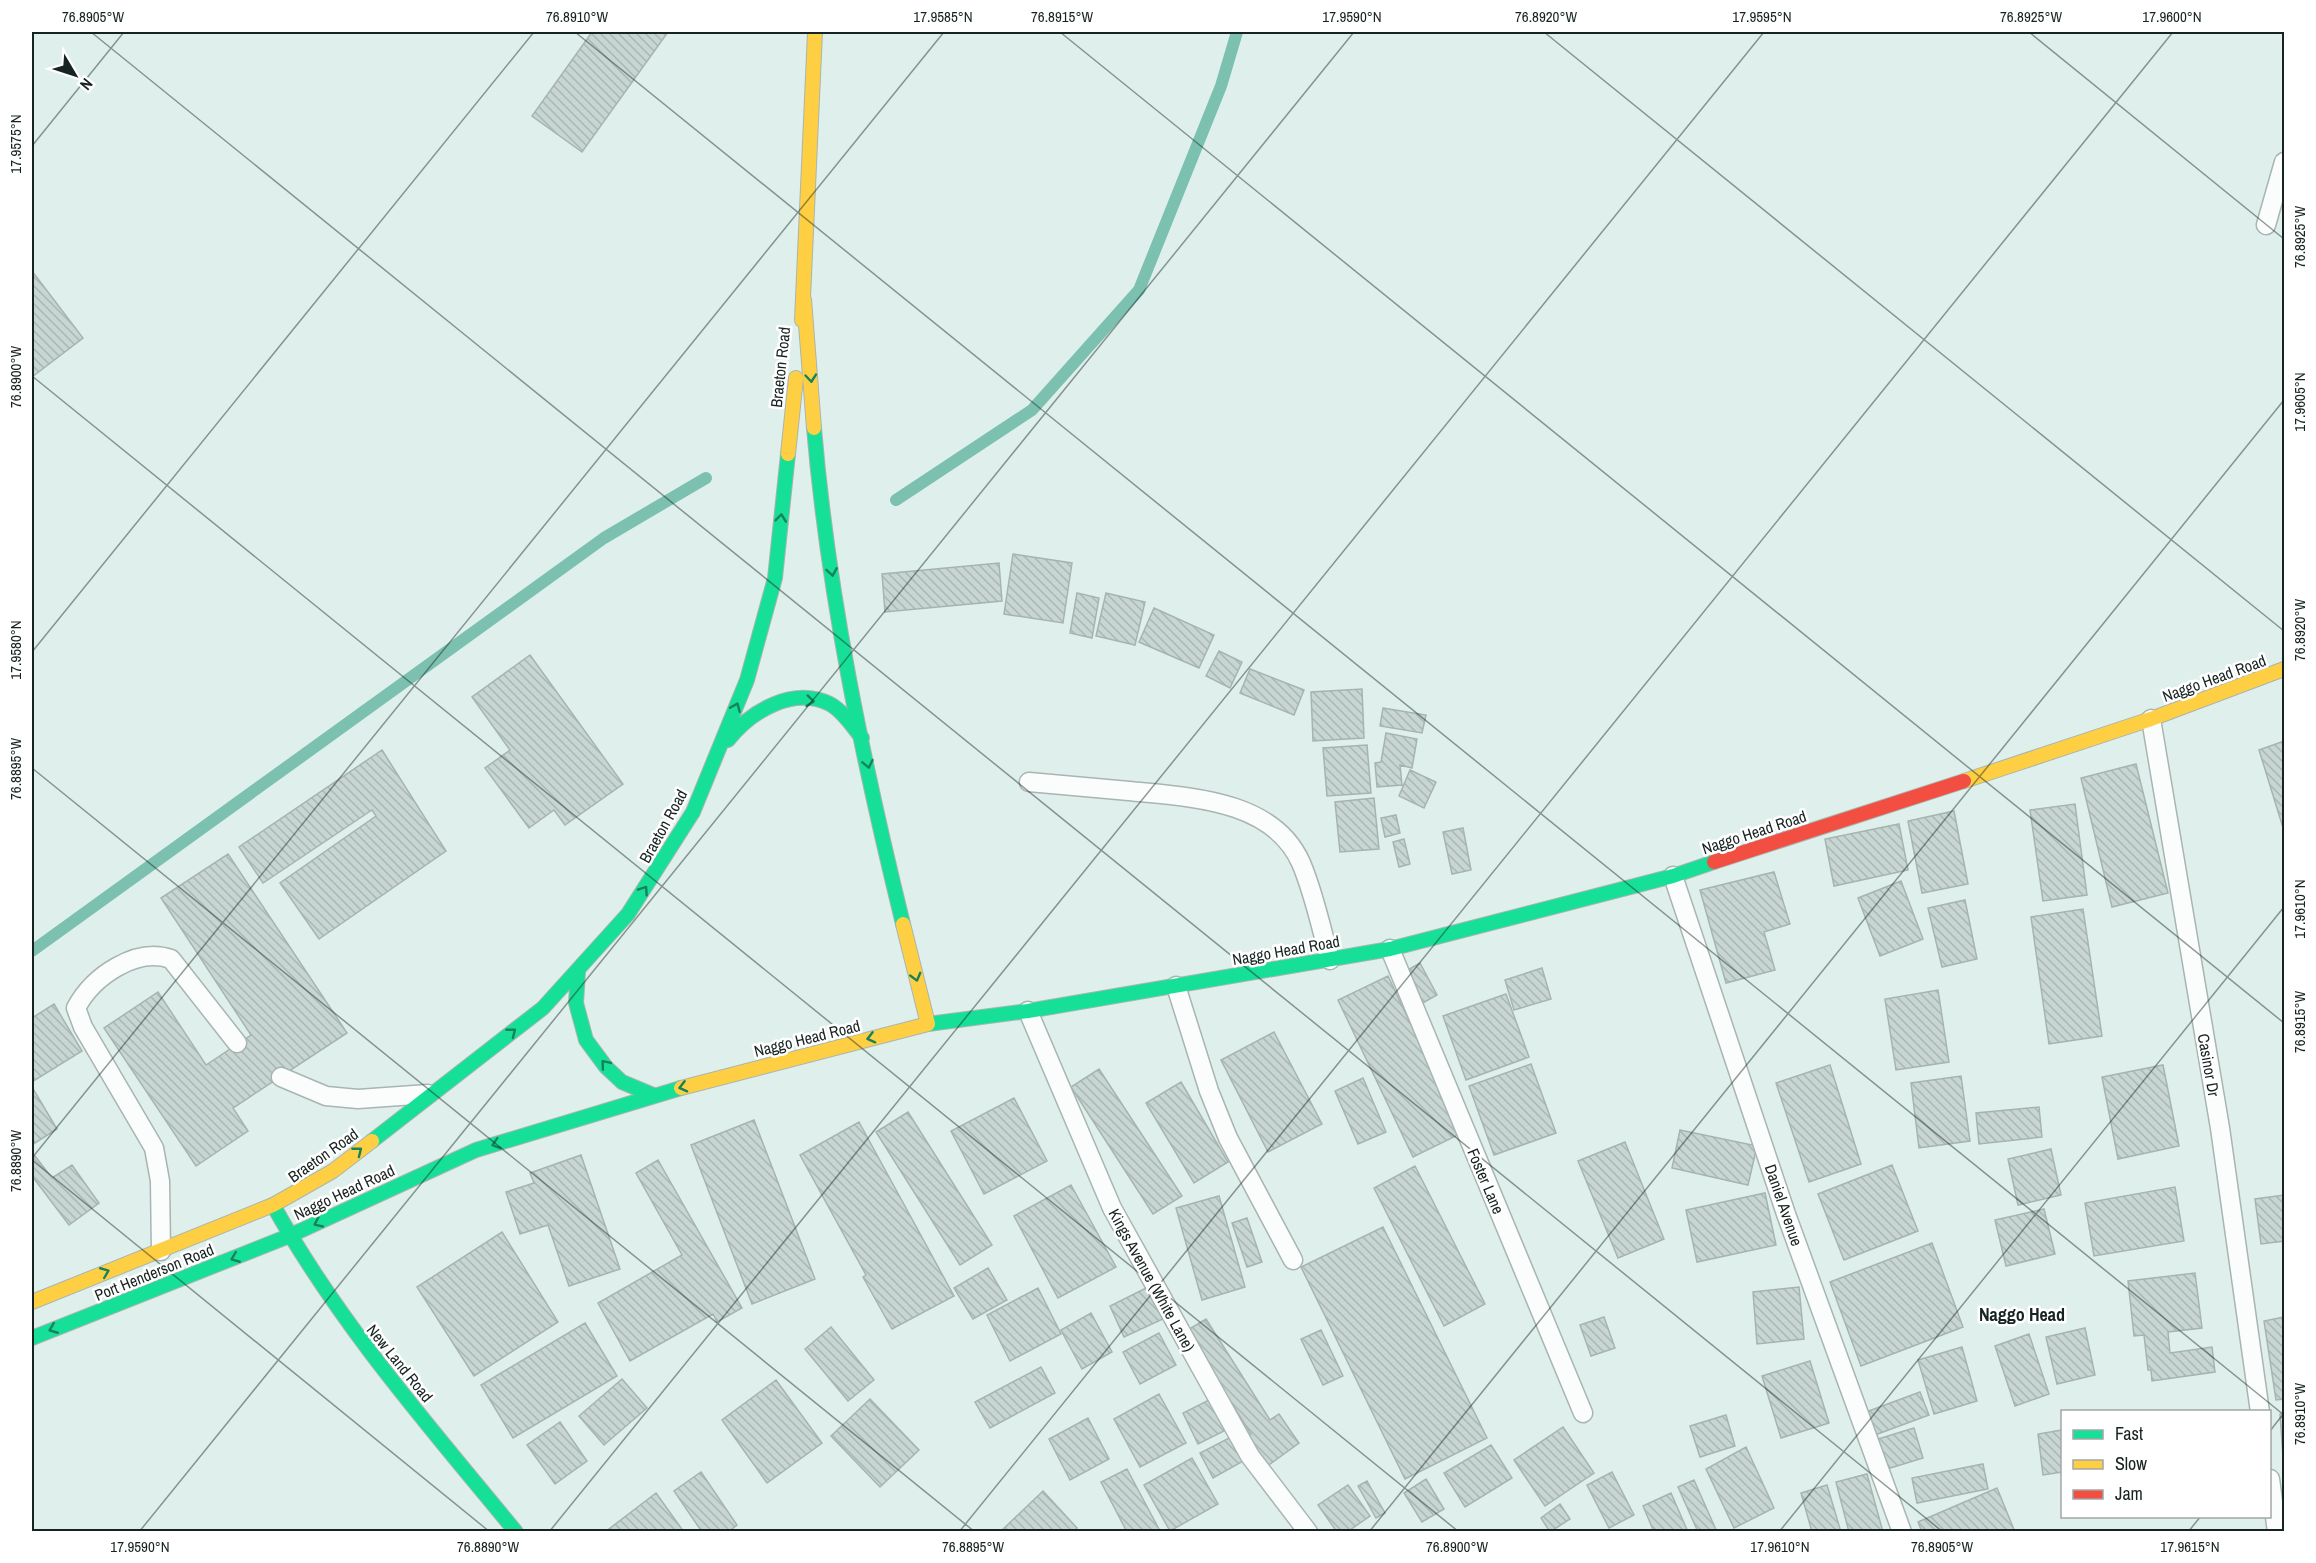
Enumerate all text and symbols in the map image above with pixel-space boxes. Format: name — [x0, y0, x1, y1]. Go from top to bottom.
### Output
text: 76.8905°W — [62, 6, 124, 27]
text: 76.8910°W — [546, 6, 608, 27]
text: 17.9585°N — [913, 6, 973, 27]
text: 76.8915°W — [1031, 6, 1093, 27]
text: 17.9590°N — [1322, 6, 1382, 27]
text: 76.8920°W — [1515, 6, 1577, 27]
text: 17.9595°N — [1732, 6, 1792, 27]
text: 76.8925°W — [2000, 6, 2062, 27]
text: 17.9600°N — [2142, 6, 2202, 27]
north arrow — [45, 45, 105, 105]
text: N — [75, 74, 98, 95]
text: 17.9575°N — [5, 114, 26, 174]
text: 76.8925°W — [2289, 206, 2310, 268]
street label: Braeton Road — [765, 326, 795, 408]
text: 76.8900°W — [5, 346, 26, 408]
text: 17.9605°N — [2289, 372, 2310, 432]
one-way arrow — [804, 374, 817, 383]
one-way arrow — [774, 514, 787, 523]
one-way arrow — [825, 567, 838, 577]
text: 76.8920°W — [2289, 599, 2310, 661]
text: 17.9580°N — [5, 620, 26, 680]
street label: Naggo Head Road — [2159, 649, 2269, 707]
one-way arrow — [805, 694, 814, 707]
one-way arrow — [729, 702, 741, 713]
text: 76.8895°W — [5, 738, 26, 800]
one-way arrow — [861, 758, 874, 768]
street label: Braeton Road — [634, 785, 692, 867]
street label: Naggo Head Road — [1699, 805, 1809, 859]
text: 17.9610°N — [2289, 879, 2310, 939]
one-way arrow — [637, 886, 648, 897]
street label: Naggo Head Road — [1231, 930, 1341, 970]
one-way arrow — [909, 971, 921, 982]
text: 76.8915°W — [2289, 991, 2310, 1053]
street label: Naggo Head Road — [752, 1014, 862, 1062]
one-way arrow — [505, 1028, 516, 1039]
one-way arrow — [867, 1031, 877, 1044]
street label: Casinor Dr — [2193, 1032, 2225, 1099]
one-way arrow — [601, 1060, 612, 1071]
one-way arrow — [678, 1080, 688, 1093]
street label: Braeton Road — [284, 1123, 362, 1187]
text: 76.8890°W — [5, 1130, 26, 1192]
one-way arrow — [491, 1137, 502, 1149]
street label: Foster Lane — [1462, 1145, 1510, 1217]
one-way arrow — [351, 1148, 362, 1159]
street label: Naggo Head Road — [290, 1159, 398, 1225]
street label: Daniel Avenue — [1760, 1161, 1808, 1249]
street label: Kings Avenue (White Lane) — [1104, 1205, 1200, 1355]
one-way arrow — [313, 1215, 324, 1227]
street label: Port Henderson Road — [91, 1238, 217, 1306]
one-way arrow — [230, 1250, 240, 1263]
one-way arrow — [100, 1267, 110, 1280]
district label: Naggo Head — [1979, 1302, 2065, 1327]
street label: New Land Road — [362, 1320, 438, 1406]
one-way arrow — [48, 1322, 59, 1335]
text: 76.8910°W — [2289, 1383, 2310, 1445]
legend — [2061, 1410, 2271, 1518]
text: Fast — [2115, 1421, 2143, 1446]
text: Slow — [2115, 1451, 2147, 1476]
text: Jam — [2115, 1481, 2143, 1506]
text: 17.9590°N — [110, 1536, 170, 1557]
text: 76.8890°W — [457, 1536, 519, 1557]
text: 76.8895°W — [942, 1536, 1004, 1557]
text: 76.8900°W — [1426, 1536, 1488, 1557]
text: 17.9610°N — [1750, 1536, 1810, 1557]
text: 76.8905°W — [1911, 1536, 1973, 1557]
text: 17.9615°N — [2160, 1536, 2220, 1557]

